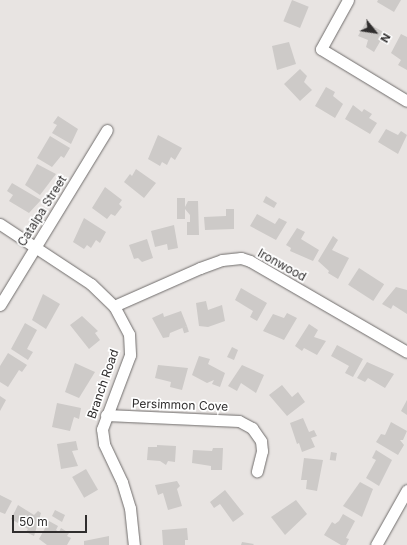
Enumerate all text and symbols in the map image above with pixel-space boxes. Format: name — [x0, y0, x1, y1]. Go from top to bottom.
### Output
north arrow — [355, 12, 395, 52]
text: N — [377, 31, 394, 45]
street label: Catalpa Street — [15, 173, 69, 249]
street label: Ironwood — [255, 246, 309, 284]
street label: Branch Road — [84, 347, 122, 421]
street label: Persimmon Cove — [132, 396, 228, 414]
scale bar — [14, 507, 89, 533]
text: 50 m — [19, 514, 48, 529]

